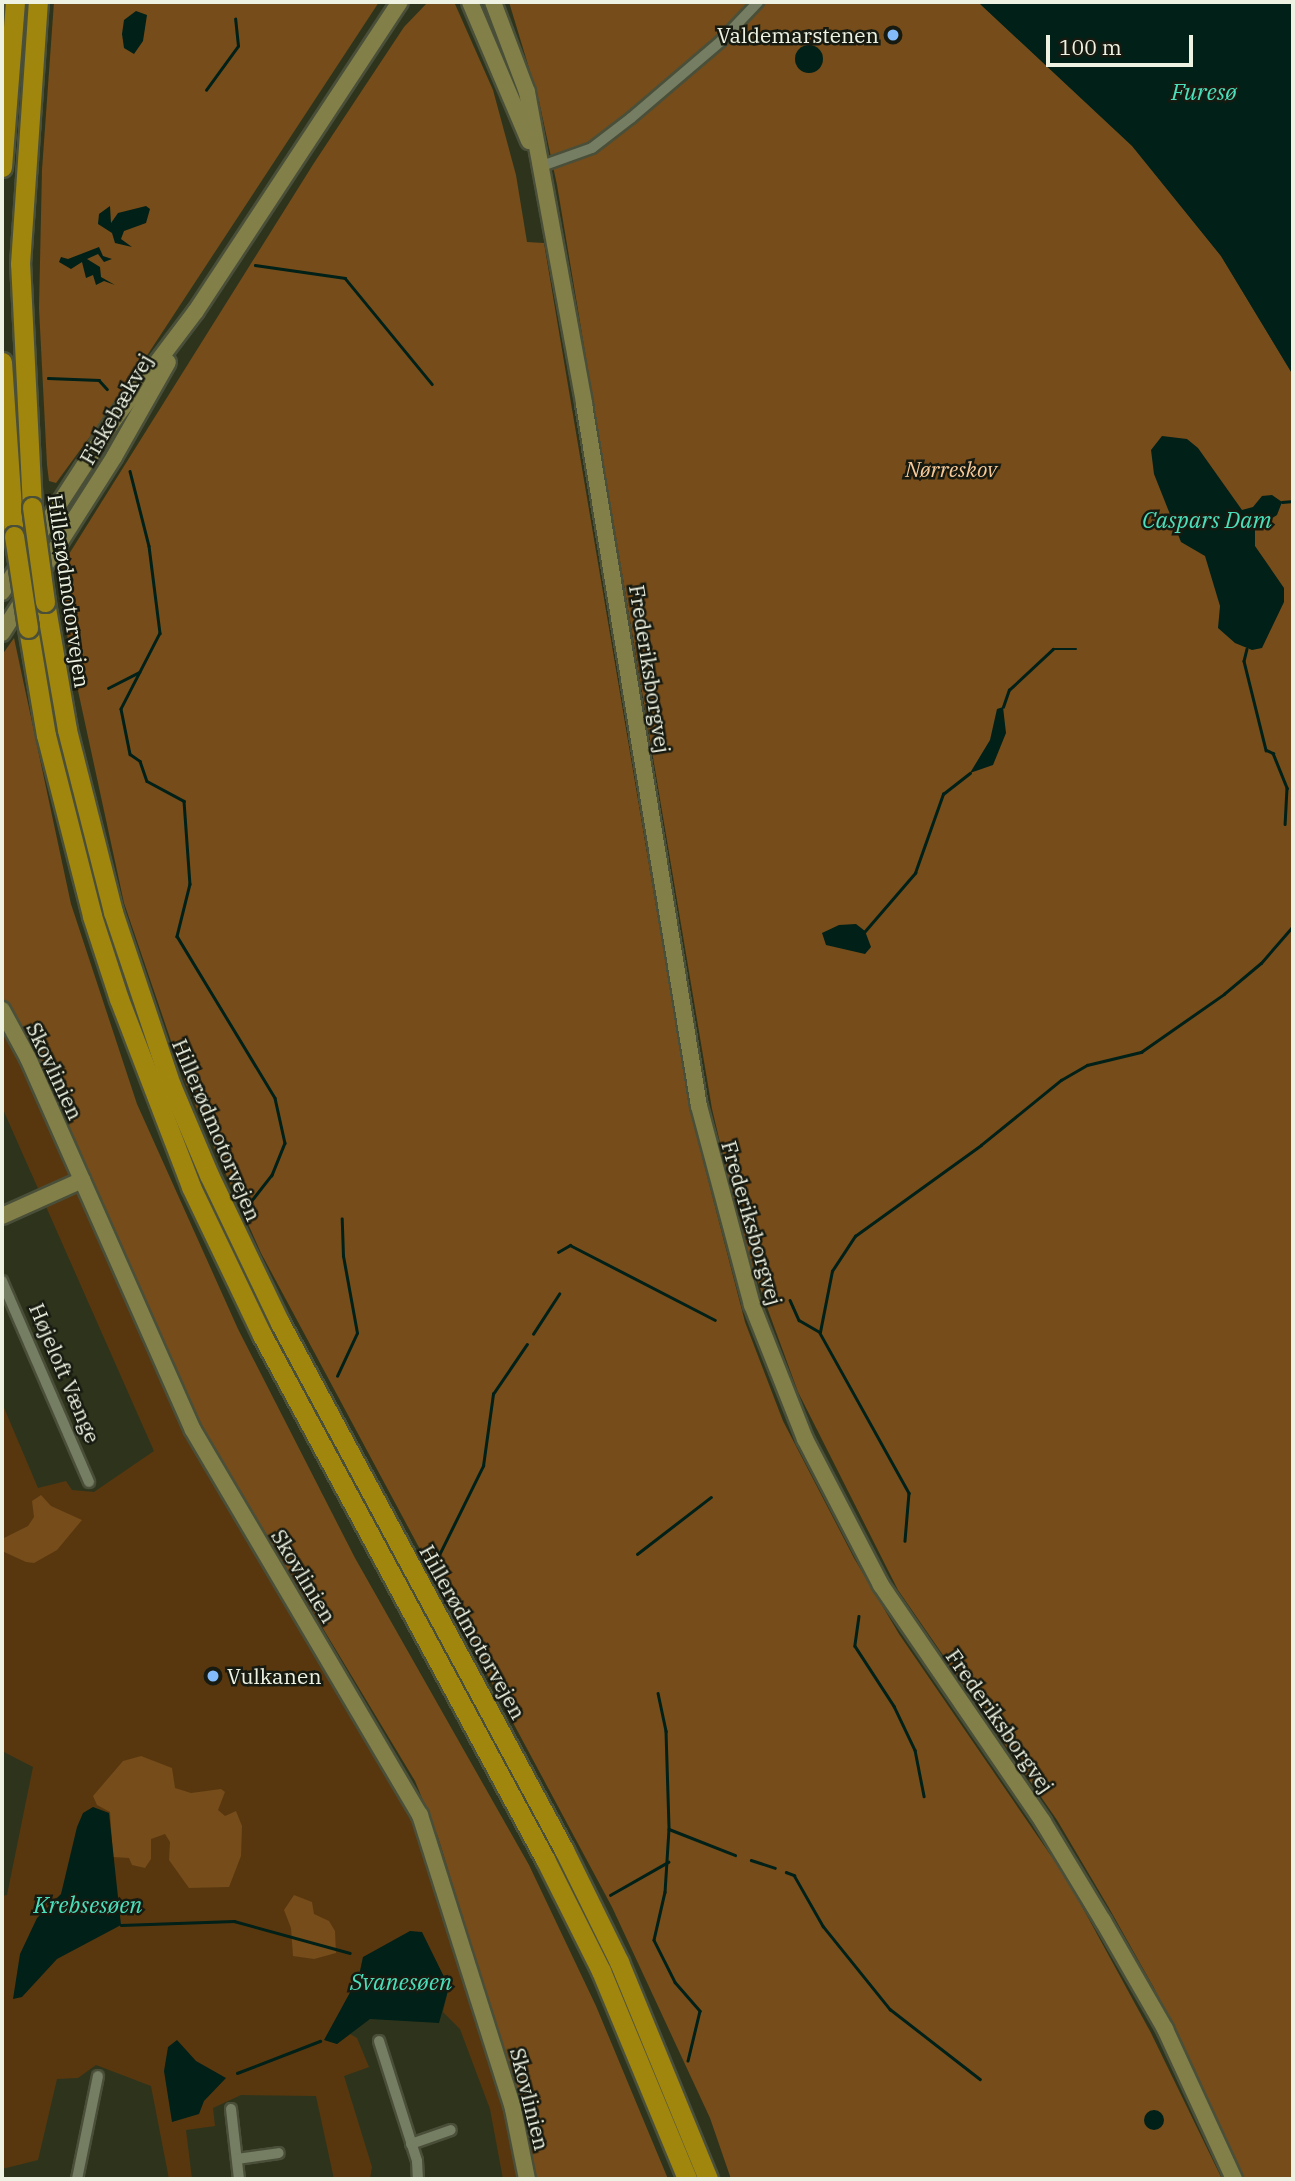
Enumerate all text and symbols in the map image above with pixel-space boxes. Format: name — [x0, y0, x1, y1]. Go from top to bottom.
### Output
scale bar — [1050, 21, 1197, 65]
place label: Valdemarstenen — [717, 22, 879, 48]
marker: Valdemarstenen — [885, 27, 901, 43]
text: 100 m — [1059, 33, 1122, 61]
water label: Furesø — [1171, 77, 1237, 105]
street label: Fiskebækvej — [74, 349, 158, 469]
park label: Nørreskov — [905, 456, 997, 482]
street label: Hillerødmotorvejen — [43, 492, 95, 690]
water label: Caspars Dam — [1142, 505, 1272, 533]
street label: Frederiksborgvej — [624, 583, 676, 755]
street label: Skovlinien — [21, 1018, 89, 1124]
street label: Hillerødmotorvejen — [167, 1035, 267, 1225]
street label: Frederiksborgvej — [716, 1138, 788, 1308]
street label: Højeloft Vænge — [24, 1299, 106, 1447]
street label: Skovlinien — [266, 1525, 342, 1627]
street label: Hillerødmotorvejen — [415, 1540, 531, 1724]
street label: Frederiksborgvej — [941, 1644, 1059, 1798]
place label: Vulkanen — [227, 1663, 322, 1689]
marker: Vulkanen — [205, 1668, 221, 1684]
water label: Krebsesøen — [34, 1890, 142, 1918]
water label: Svanesøen — [350, 1967, 452, 1995]
street label: Skovlinien — [505, 2045, 555, 2153]

